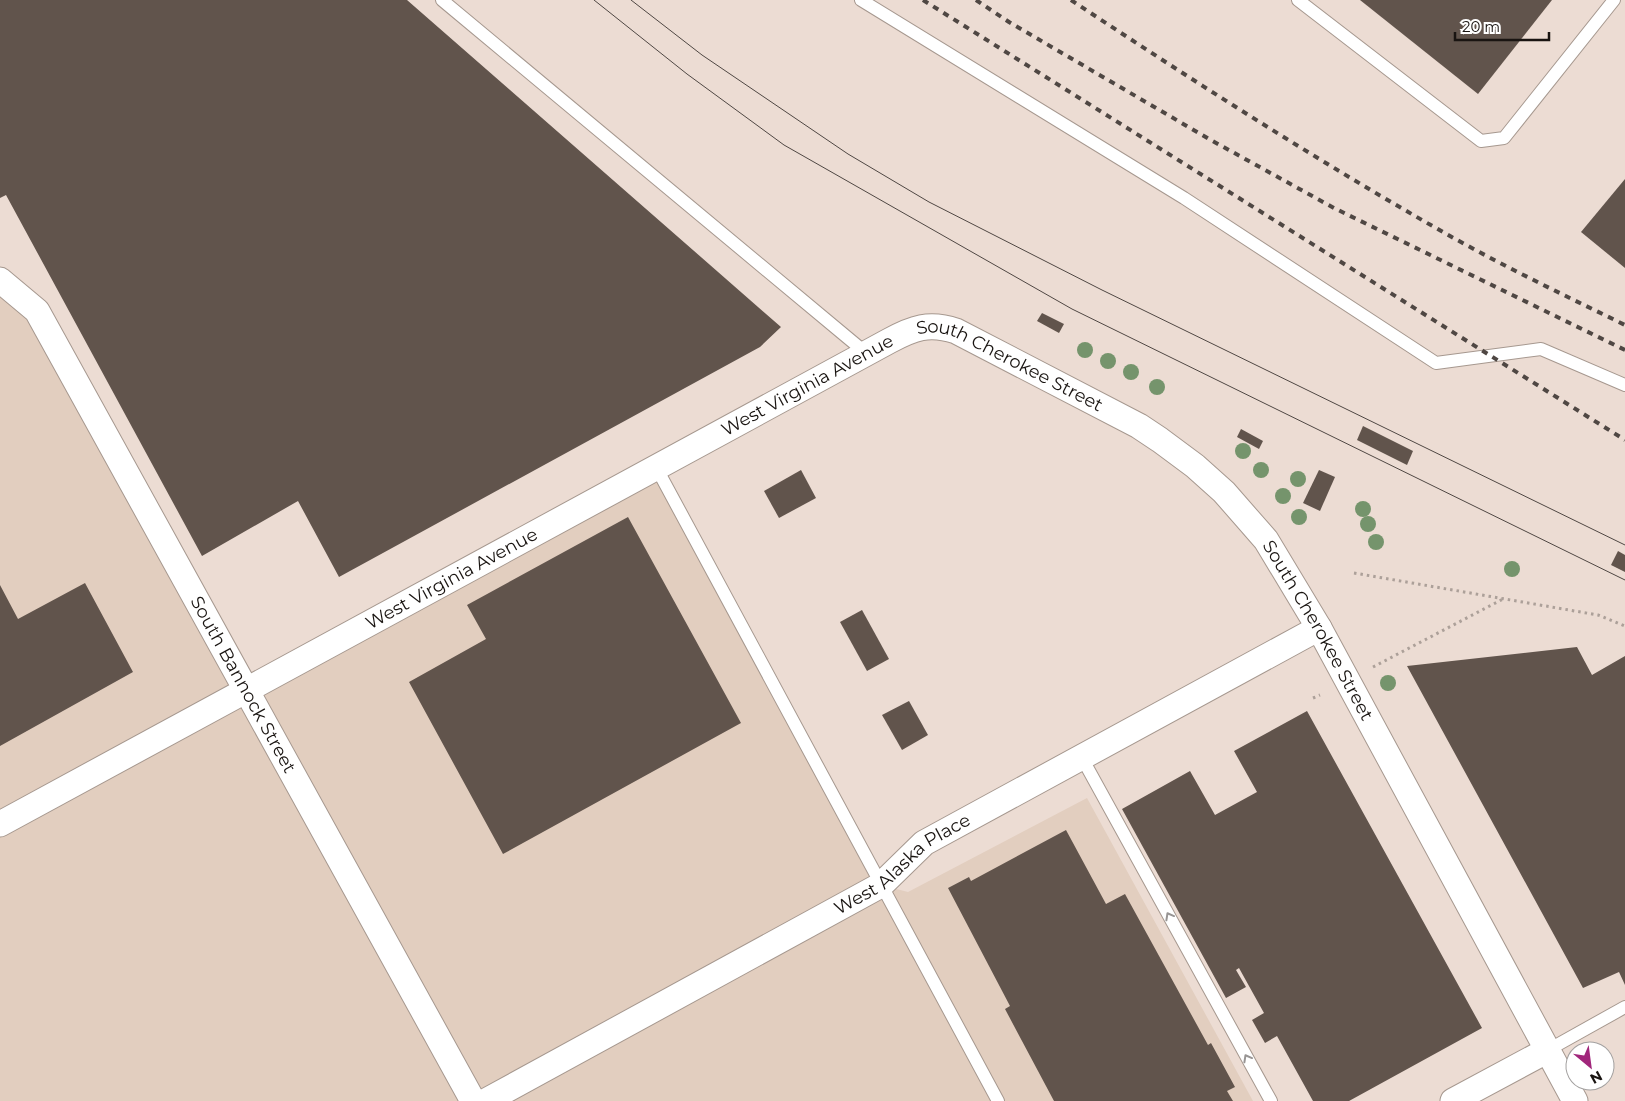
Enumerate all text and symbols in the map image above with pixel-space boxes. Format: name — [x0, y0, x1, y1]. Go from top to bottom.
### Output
scale bar — [1455, 10, 1549, 42]
text: 20 m — [1462, 17, 1500, 36]
street label: South Cherokee Street — [915, 316, 1107, 416]
street label: West Virginia Avenue — [718, 330, 897, 441]
street label: West Virginia Avenue — [362, 523, 542, 634]
street label: South Cherokee Street — [1258, 536, 1378, 724]
street label: South Bannock Street — [186, 592, 301, 777]
street label: West Alaska Place — [830, 809, 974, 919]
one-way arrow — [1165, 912, 1175, 921]
north arrow — [1565, 1041, 1615, 1091]
one-way arrow — [1243, 1055, 1253, 1064]
text: N — [1587, 1067, 1606, 1088]

